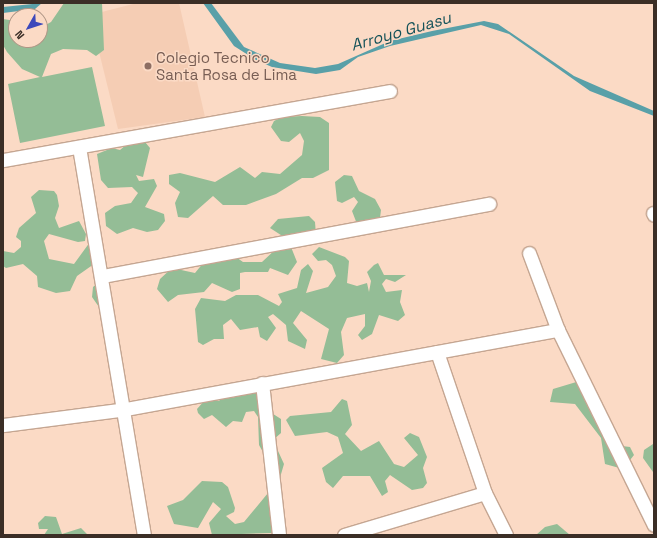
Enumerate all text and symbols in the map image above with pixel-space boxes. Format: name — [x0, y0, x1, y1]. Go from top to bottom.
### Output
north arrow — [8, 8, 48, 48]
water label: Arroyo Guasu — [349, 9, 453, 55]
text: N — [12, 28, 27, 42]
place label: Colegio Tecnico Santa Rosa de Lima — [156, 48, 297, 83]
marker: Colegio Tecnico Santa Rosa de Lima — [143, 61, 153, 71]

